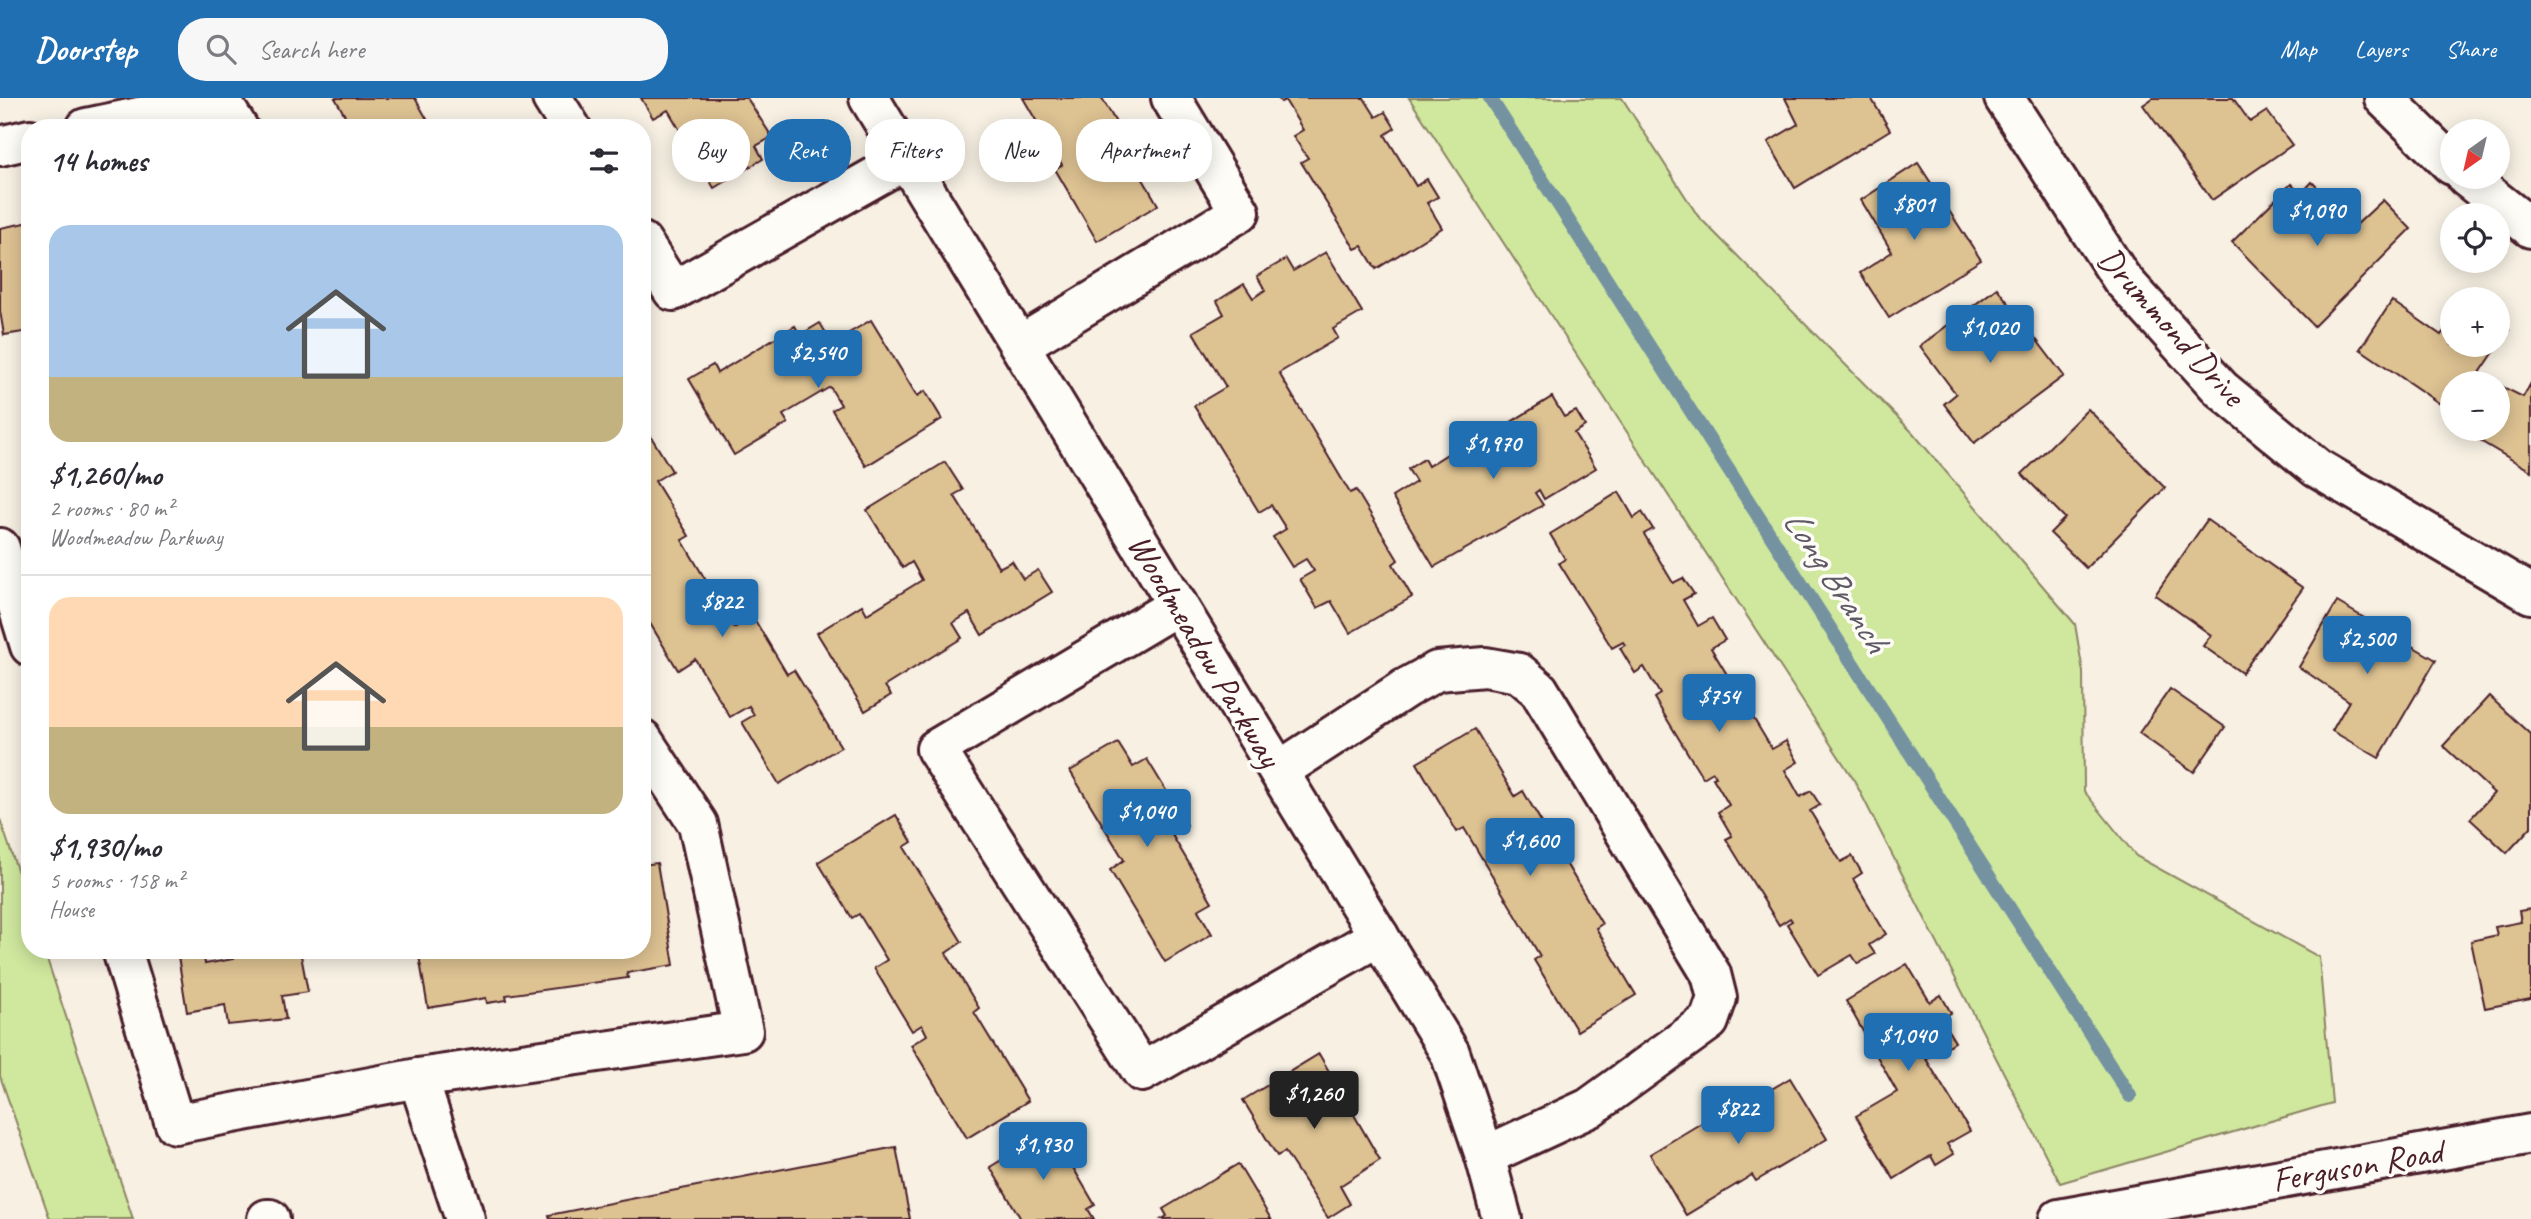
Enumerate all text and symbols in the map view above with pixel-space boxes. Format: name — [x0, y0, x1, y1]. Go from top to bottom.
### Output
search box — [178, 18, 668, 81]
text: Doorstep — [35, 28, 136, 70]
icon: search — [202, 30, 240, 68]
text: Search here — [258, 33, 364, 66]
text: Map — [2280, 34, 2317, 64]
text: Layers — [2355, 34, 2408, 64]
text: Share — [2446, 34, 2496, 64]
chip: Buy — [672, 119, 750, 182]
chip: Rent — [764, 119, 851, 182]
chip: Filters — [865, 119, 965, 182]
chip: New — [979, 119, 1062, 182]
chip: Apartment — [1076, 119, 1212, 182]
north arrow — [2440, 119, 2510, 189]
map controls — [2440, 119, 2510, 441]
text: 14 homes — [49, 142, 147, 180]
icon: filters — [585, 142, 623, 180]
pin: $801 — [1873, 183, 1955, 242]
pin: $1,090 — [2260, 188, 2374, 248]
text: $801 — [1893, 190, 1935, 219]
text: $1,090 — [2289, 196, 2345, 225]
button: locate — [2440, 203, 2510, 273]
street label: Drummond Drive — [2088, 237, 2257, 418]
icon: home — [273, 271, 399, 397]
button: + — [2440, 287, 2510, 357]
pin: $1,020 — [1933, 306, 2047, 365]
text: $1,020 — [1962, 313, 2018, 342]
pin: $2,540 — [761, 330, 875, 390]
text: $2,540 — [790, 338, 846, 367]
button: − — [2440, 371, 2510, 441]
pin: $1,970 — [1436, 422, 1550, 481]
text: $1,970 — [1465, 429, 1521, 458]
text: $1,260/mo — [49, 456, 162, 494]
text: 2 rooms · 80 m² — [49, 494, 173, 523]
water label: Long Branch — [1773, 500, 1901, 662]
text: Woodmeadow Parkway — [49, 523, 223, 552]
street label: Woodmeadow Parkway — [1117, 525, 1293, 777]
pin: $822 — [681, 580, 763, 639]
text: $822 — [701, 587, 743, 616]
pin: $2,500 — [2310, 616, 2424, 676]
text: $2,500 — [2339, 624, 2395, 653]
icon: home — [273, 643, 399, 769]
pin: $754 — [1678, 674, 1760, 734]
text: $754 — [1699, 682, 1739, 711]
pin: $1,040 — [1090, 790, 1204, 849]
text: $1,040 — [1119, 797, 1175, 826]
pin: $1,600 — [1473, 818, 1587, 878]
text: $1,600 — [1502, 826, 1558, 855]
text: $1,930/mo — [49, 828, 161, 866]
text: 5 rooms · 158 m² — [49, 866, 184, 895]
text: House — [49, 895, 94, 924]
pin: $1,040 — [1851, 1014, 1965, 1073]
text: $1,040 — [1880, 1021, 1936, 1050]
pin: $1,260 — [1257, 1072, 1371, 1131]
text: $1,260 — [1286, 1079, 1342, 1108]
pin: $822 — [1697, 1086, 1779, 1146]
text: $822 — [1717, 1094, 1759, 1123]
pin: $1,930 — [986, 1122, 1100, 1182]
street label: Ferguson Road — [2269, 1128, 2451, 1203]
text: $1,930 — [1015, 1130, 1071, 1159]

